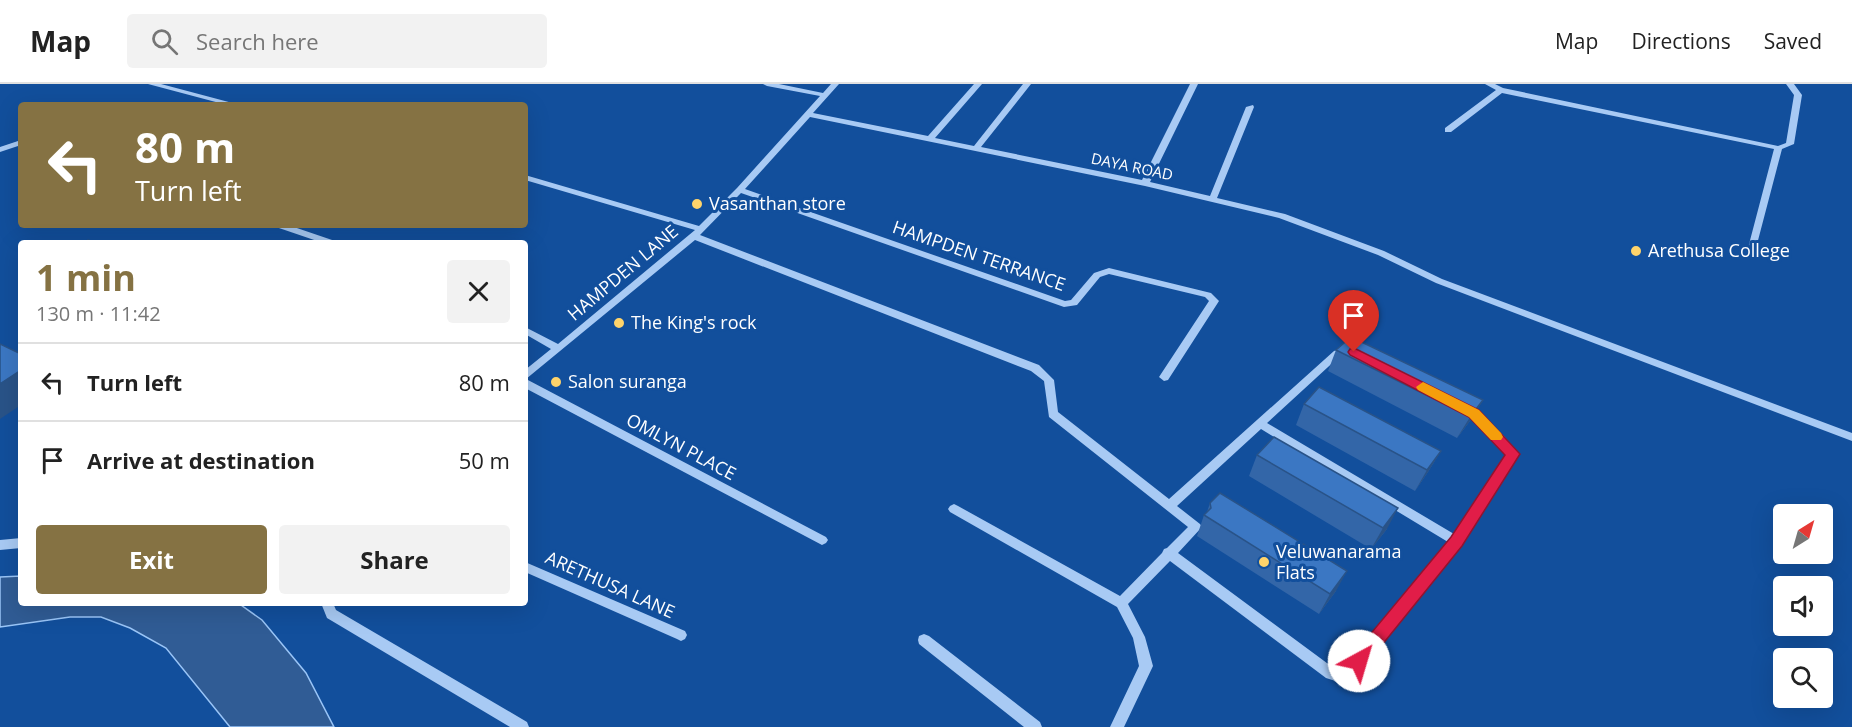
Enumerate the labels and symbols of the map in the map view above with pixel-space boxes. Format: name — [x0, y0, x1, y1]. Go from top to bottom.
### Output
street label: DAYA ROAD — [1089, 148, 1175, 184]
place label: Vasanthan store — [709, 191, 846, 215]
marker: Vasanthan store — [690, 197, 704, 211]
street label: HAMPDEN TERRANCE — [890, 214, 1069, 296]
street label: HAMPDEN LANE — [562, 219, 683, 326]
place label: Arethusa College — [1648, 238, 1790, 262]
marker: Arethusa College — [1629, 244, 1643, 258]
pin — [1328, 290, 1379, 352]
place label: The King's rock — [631, 310, 757, 334]
marker: The King's rock — [612, 316, 626, 330]
place label: Salon suranga — [568, 369, 687, 393]
marker: Salon suranga — [549, 375, 563, 389]
street label: OMLYN PLACE — [622, 407, 740, 485]
north arrow — [1773, 504, 1833, 564]
place label: Veluwanarama Flats — [1276, 539, 1401, 584]
street label: ARETHUSA LANE — [542, 545, 679, 623]
marker: Veluwanarama Flats — [1257, 555, 1271, 569]
position arrow — [1327, 629, 1391, 693]

